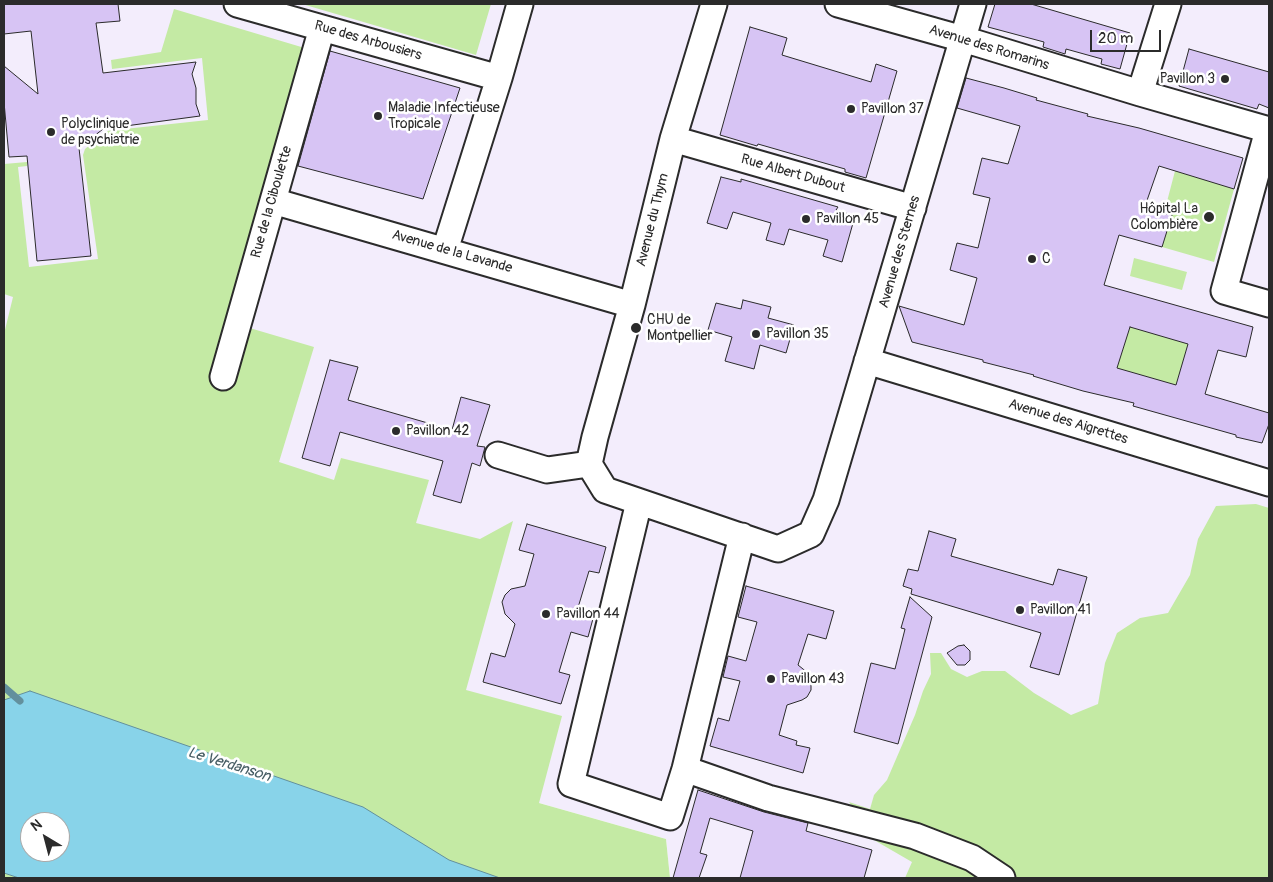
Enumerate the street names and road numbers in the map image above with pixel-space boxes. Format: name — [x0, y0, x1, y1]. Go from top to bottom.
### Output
street label: Rue des Arbousiers — [312, 18, 424, 64]
street label: Avenue des Romarins — [927, 22, 1051, 74]
street label: Rue de la Ciboulette — [248, 144, 296, 260]
street label: Rue Albert Dubout — [739, 151, 847, 197]
street label: Avenue du Thym — [633, 172, 673, 268]
street label: Avenue des Sternes — [876, 194, 924, 310]
street label: Avenue de la Lavande — [390, 227, 514, 277]
street label: Avenue des Aigrettes — [1006, 396, 1130, 448]

